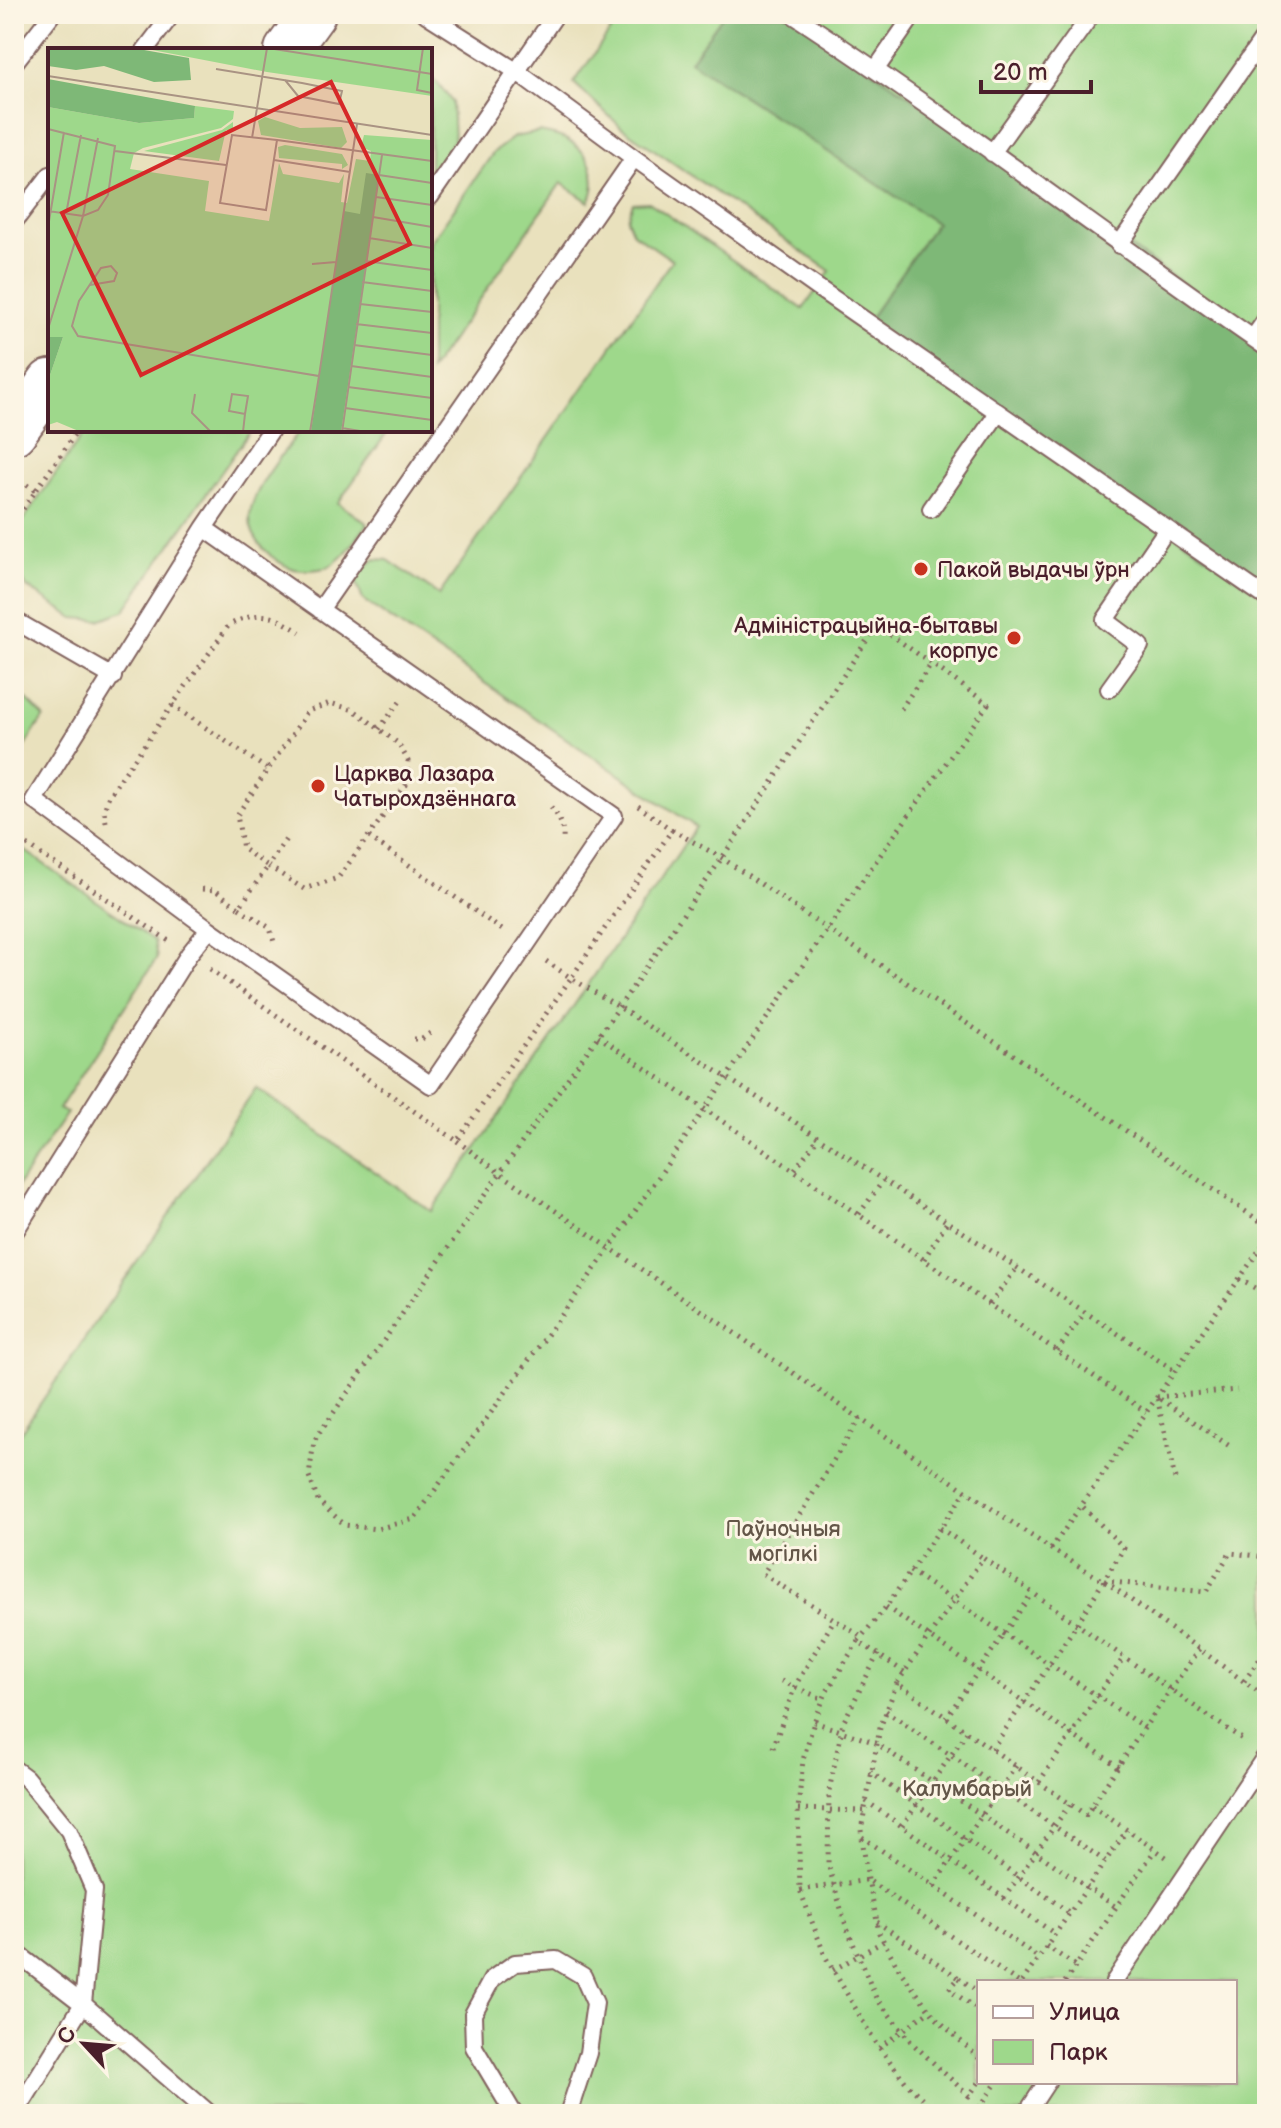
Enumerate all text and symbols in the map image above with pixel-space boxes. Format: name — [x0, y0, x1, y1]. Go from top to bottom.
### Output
scale bar — [981, 44, 1091, 94]
inset map — [48, 48, 432, 432]
text: 20 m — [993, 58, 1048, 87]
place label: Пакой выдачы ўрн — [937, 557, 1130, 584]
marker: Пакой выдачы ўрн — [912, 560, 930, 578]
place label: Адміністрацыйна-бытавы корпус — [733, 613, 998, 665]
marker: Адміністрацыйна-бытавы корпус — [1005, 629, 1023, 647]
place label: Царква Лазара Чатырохдзённага — [334, 761, 516, 813]
marker: Царква Лазара Чатырохдзённага — [309, 777, 327, 795]
park label: Паўночныя могілкі — [725, 1516, 841, 1568]
park label: Калумбарый — [902, 1776, 1032, 1803]
legend — [977, 1980, 1237, 2084]
text: Улица — [1049, 1998, 1120, 2027]
north arrow — [44, 2004, 124, 2084]
text: С — [52, 2023, 83, 2049]
text: Парк — [1049, 2038, 1108, 2067]

